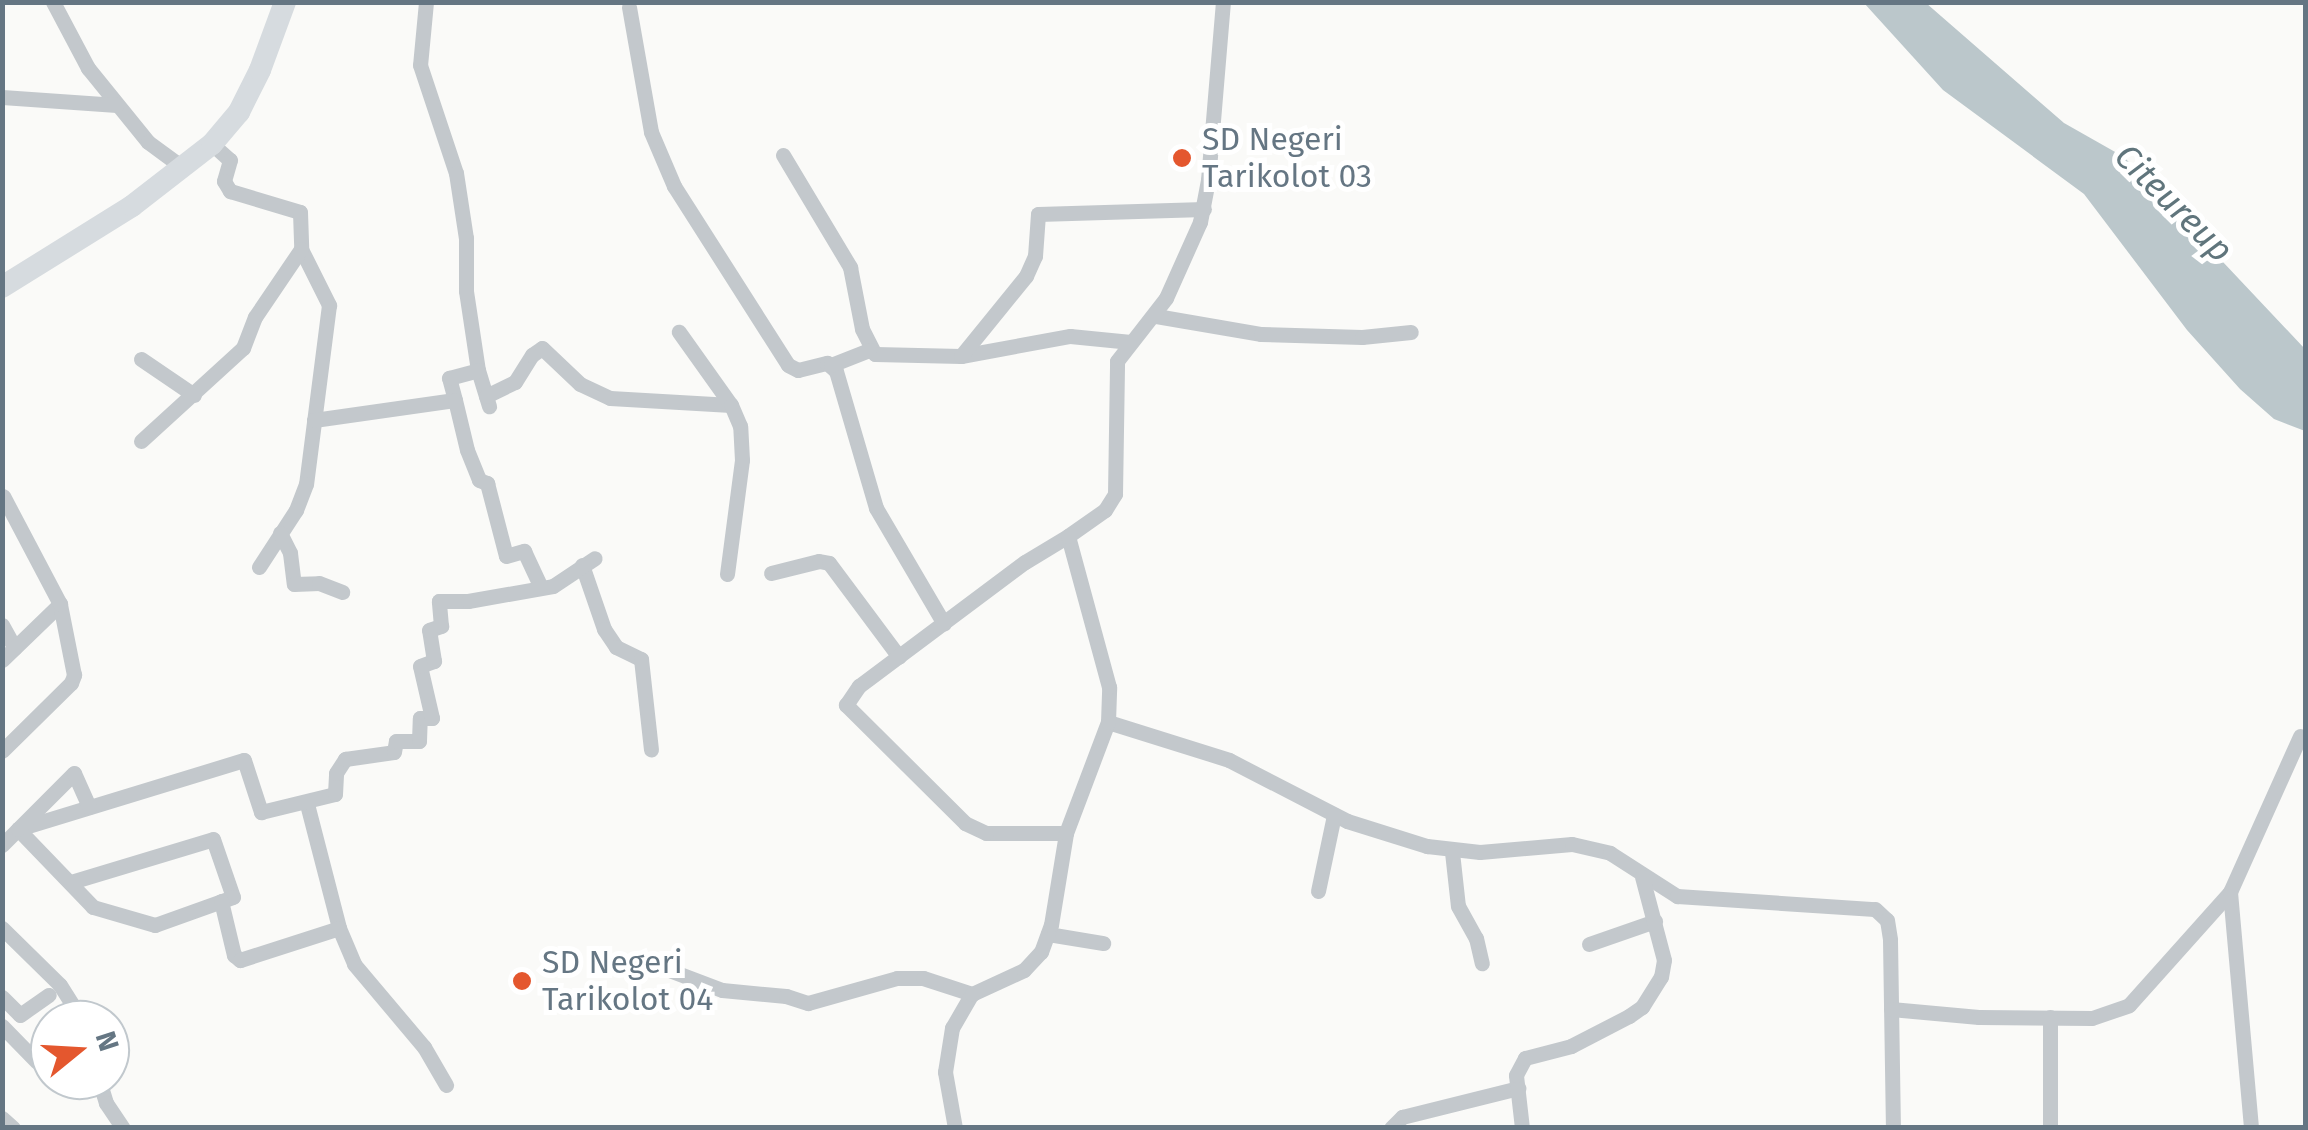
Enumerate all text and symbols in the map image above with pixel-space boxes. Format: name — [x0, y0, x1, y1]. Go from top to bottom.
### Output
place label: SD Negeri Tarikolot 03 — [1202, 121, 1372, 196]
water label: Citeureup — [2106, 135, 2242, 271]
marker: SD Negeri Tarikolot 03 — [1171, 147, 1193, 169]
place label: SD Negeri Tarikolot 04 — [542, 944, 713, 1019]
marker: SD Negeri Tarikolot 04 — [511, 970, 533, 992]
north arrow — [30, 1000, 130, 1100]
text: N — [89, 1027, 126, 1055]

